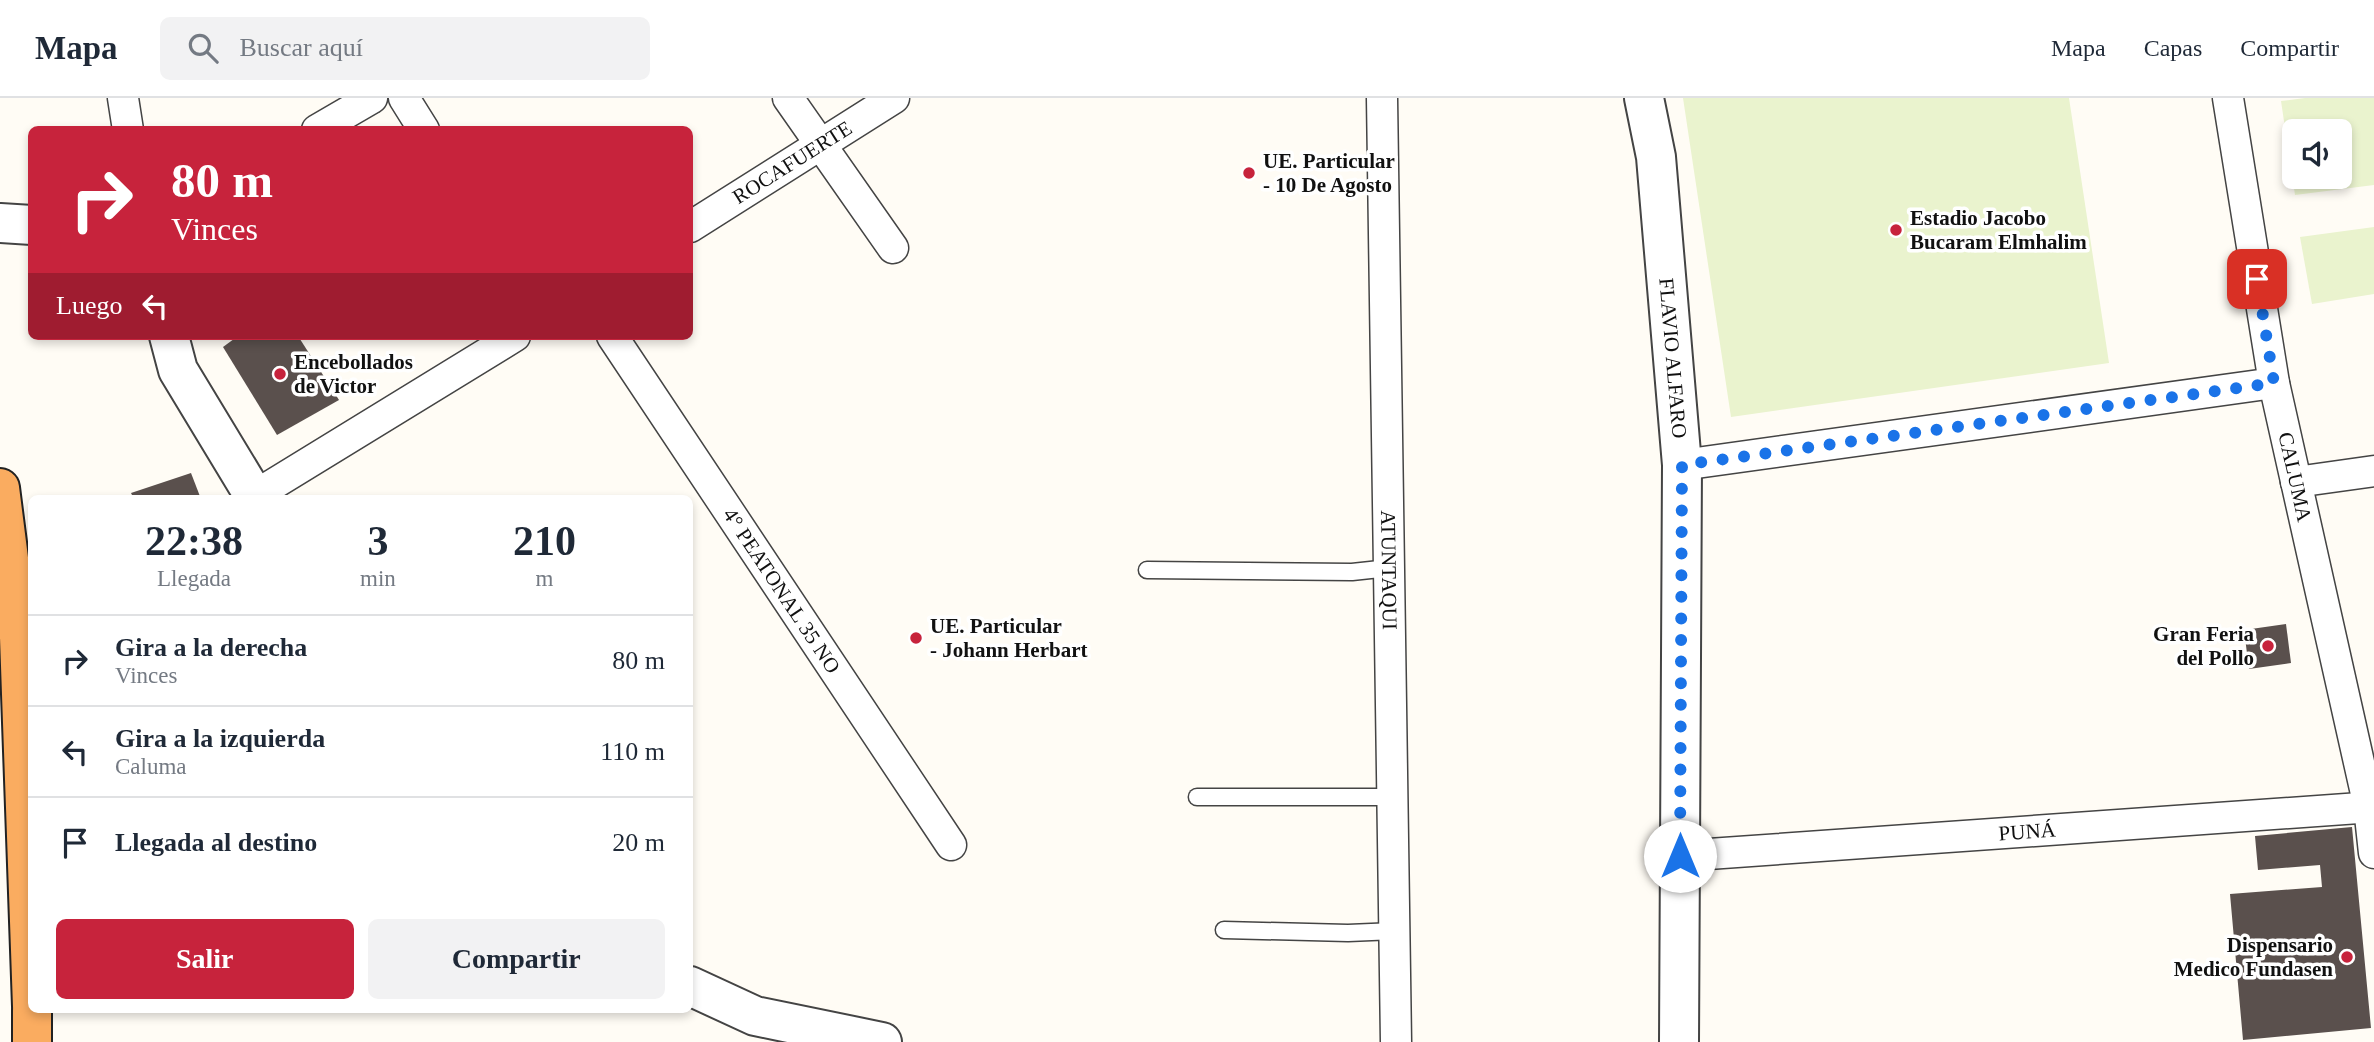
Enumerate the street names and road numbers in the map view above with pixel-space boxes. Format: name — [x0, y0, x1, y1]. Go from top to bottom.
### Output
street label: ROCAFUERTE — [728, 116, 856, 209]
street label: FLAVIO ALFARO — [1654, 277, 1692, 439]
street label: CALUMA — [2273, 430, 2317, 525]
street label: 4° PEATONAL 35 NO — [718, 504, 845, 678]
street label: ATUNTAQUI — [1376, 510, 1402, 630]
street label: PUNÁ — [1998, 817, 2057, 845]

